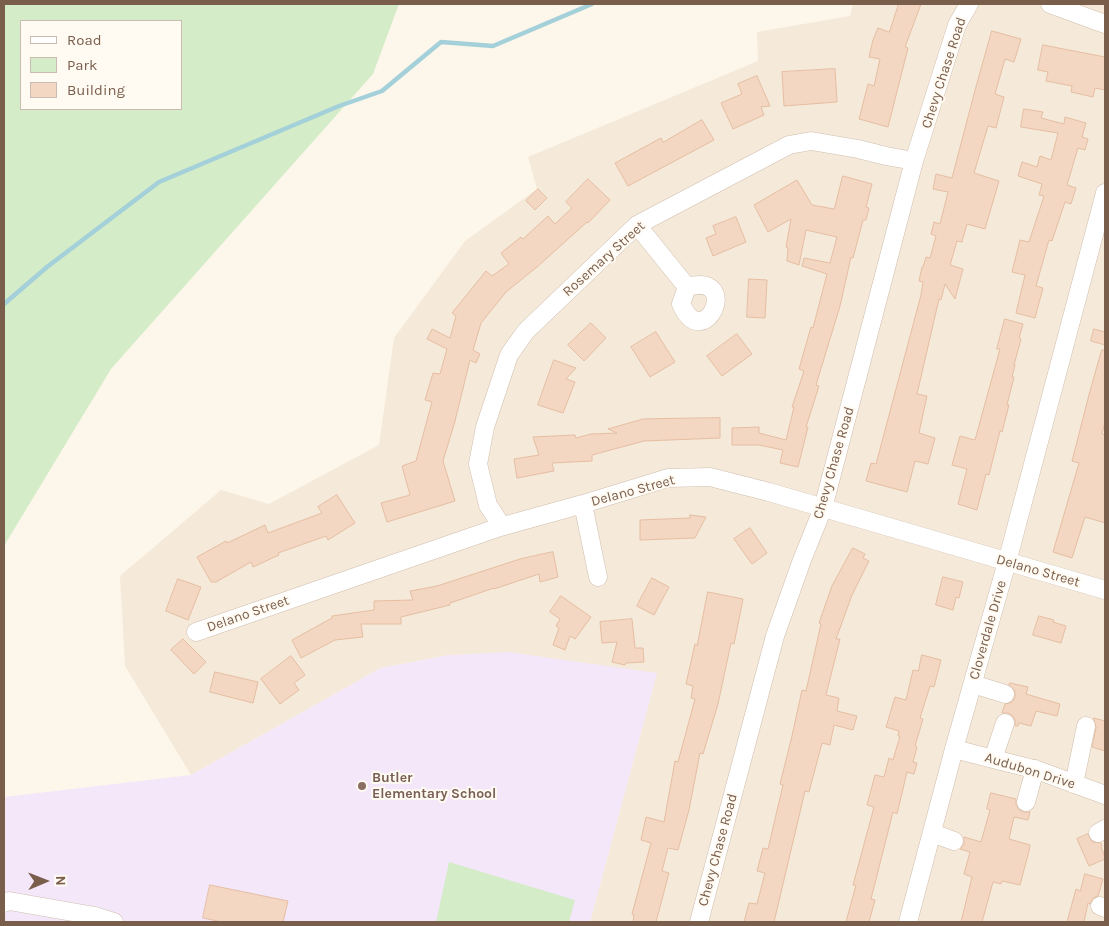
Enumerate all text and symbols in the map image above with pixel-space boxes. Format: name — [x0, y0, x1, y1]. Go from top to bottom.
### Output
street label: Chevy Chase Road — [918, 15, 970, 131]
legend — [20, 20, 182, 110]
text: Road — [67, 31, 102, 49]
text: Park — [67, 56, 97, 74]
text: Building — [67, 81, 125, 99]
street label: Rosemary Street — [559, 218, 649, 300]
street label: Chevy Chase Road — [810, 405, 858, 521]
street label: Delano Street — [589, 472, 677, 510]
street label: Delano Street — [994, 551, 1082, 591]
street label: Cloverdale Drive — [966, 578, 1010, 682]
street label: Delano Street — [205, 592, 291, 636]
street label: Audubon Drive — [983, 749, 1077, 793]
place label: Butler Elementary School — [372, 770, 496, 802]
marker: Butler Elementary School — [356, 780, 368, 792]
street label: Chevy Chase Road — [695, 792, 741, 908]
north arrow — [20, 856, 70, 906]
text: N — [52, 876, 69, 886]

